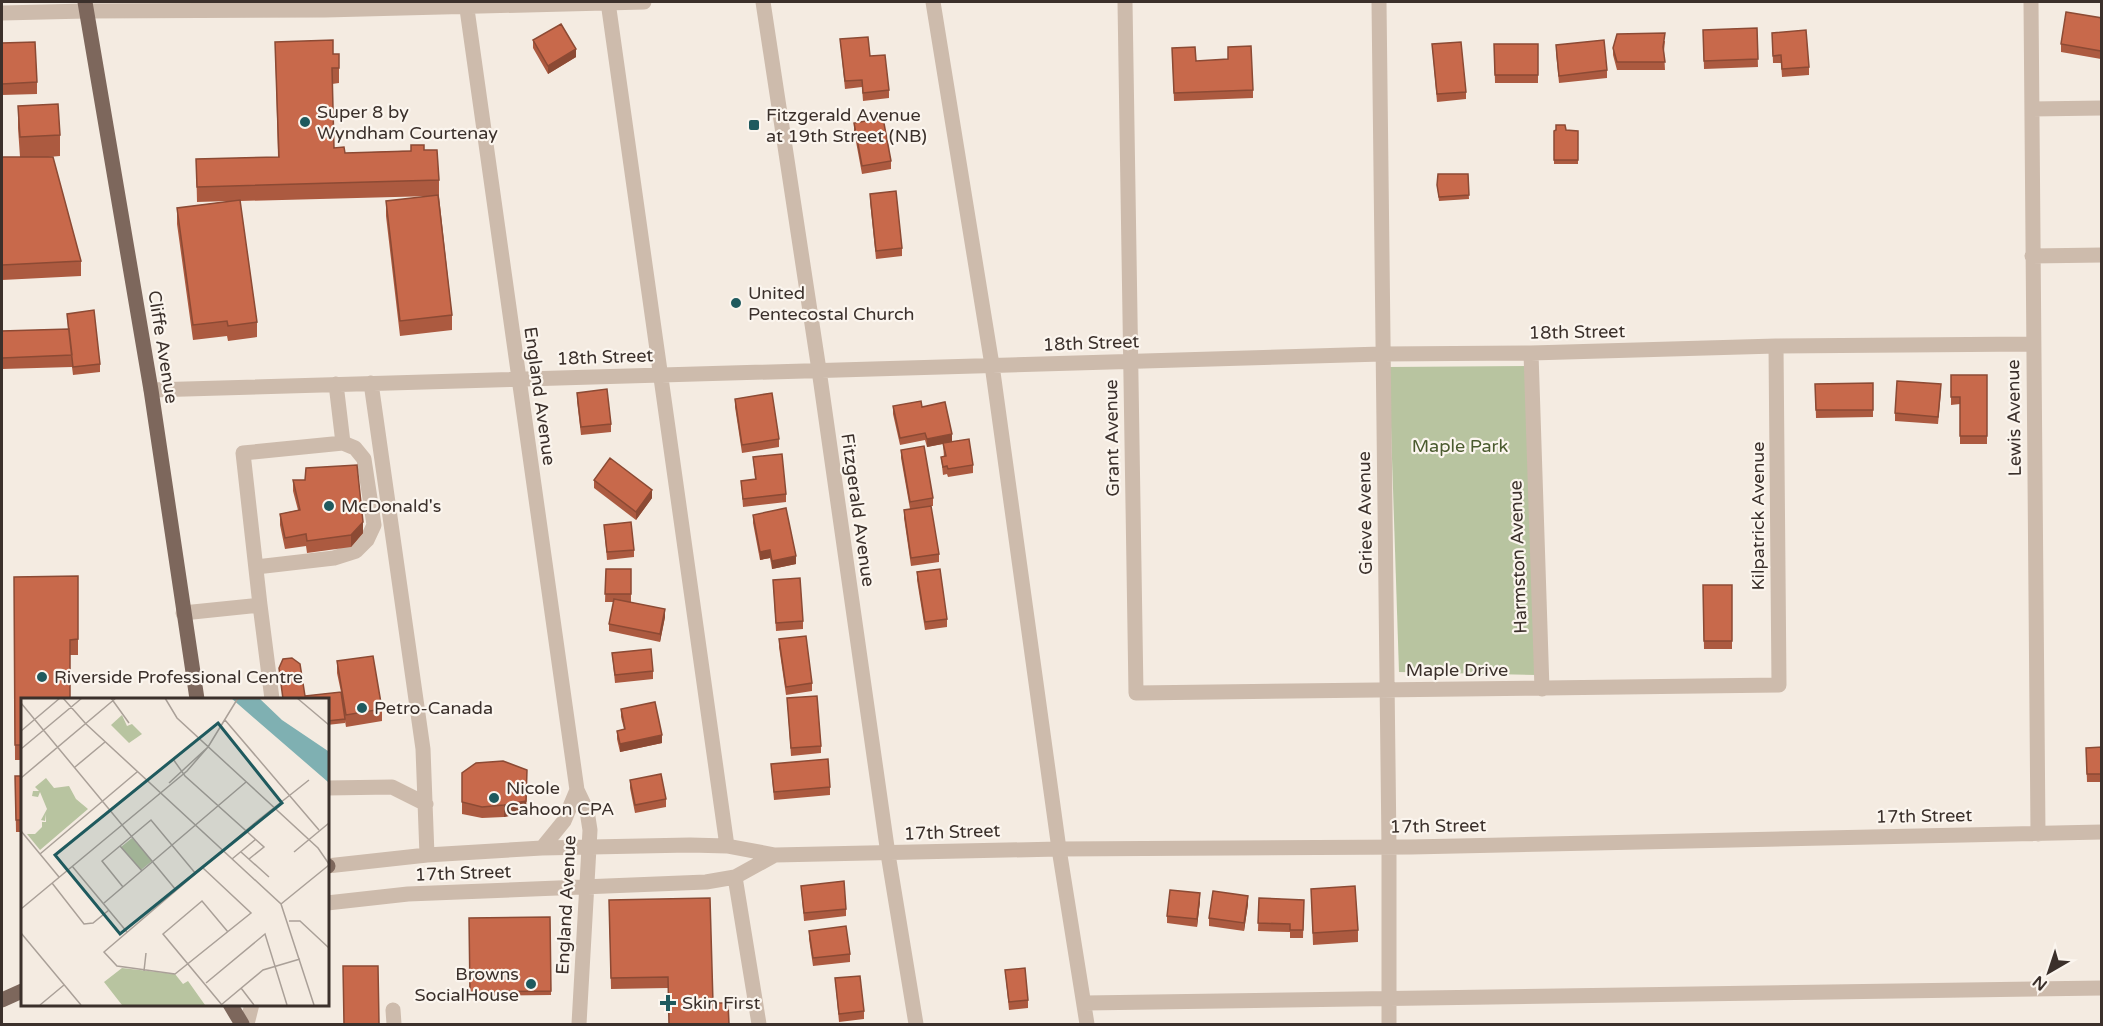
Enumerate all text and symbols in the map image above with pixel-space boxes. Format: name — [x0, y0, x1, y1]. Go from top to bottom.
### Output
place label: Super 8 by Wyndham Courtenay — [317, 101, 498, 144]
place label: Fitzgerald Avenue at 19th Street (NB) — [766, 104, 927, 147]
marker: Super 8 by Wyndham Courtenay — [298, 115, 312, 129]
marker: Fitzgerald Avenue at 19th Street (NB) — [747, 118, 761, 132]
place label: United Pentecostal Church — [748, 282, 914, 325]
street label: Cliffe Avenue — [143, 289, 183, 405]
marker: United Pentecostal Church — [729, 296, 743, 310]
street label: 18th Street — [1529, 320, 1626, 344]
street label: England Avenue — [519, 325, 561, 467]
street label: 18th Street — [1042, 330, 1140, 356]
street label: 18th Street — [556, 344, 654, 370]
street label: Lewis Avenue — [2002, 359, 2026, 477]
street label: Grant Avenue — [1100, 379, 1124, 497]
street label: Fitzgerald Avenue — [836, 432, 880, 588]
park label: Maple Park — [1412, 435, 1509, 457]
street label: Kilpatrick Avenue — [1747, 441, 1769, 591]
street label: Grieve Avenue — [1353, 451, 1377, 575]
street label: Harmston Avenue — [1504, 480, 1532, 634]
place label: McDonald's — [341, 495, 441, 517]
marker: McDonald's — [322, 499, 336, 513]
street label: Maple Drive — [1406, 659, 1508, 681]
place label: Riverside Professional Centre — [54, 666, 303, 688]
marker: Riverside Professional Centre — [35, 670, 49, 684]
place label: Petro-Canada — [374, 697, 493, 719]
inset map — [21, 698, 328, 1005]
marker: Petro-Canada — [355, 701, 369, 715]
place label: Nicole Cahoon CPA — [506, 777, 614, 820]
marker: Nicole Cahoon CPA — [487, 791, 501, 805]
street label: 17th Street — [1876, 804, 1973, 828]
street label: 17th Street — [1390, 814, 1487, 838]
street label: 17th Street — [903, 819, 1001, 845]
street label: England Avenue — [551, 835, 581, 975]
street label: 17th Street — [414, 860, 512, 886]
north arrow — [2019, 942, 2079, 1002]
place label: Browns SocialHouse — [414, 963, 519, 1006]
text: N — [2029, 971, 2051, 995]
marker: Browns SocialHouse — [524, 977, 538, 991]
place label: Skin First — [682, 992, 761, 1014]
marker: Skin First — [659, 994, 677, 1012]

